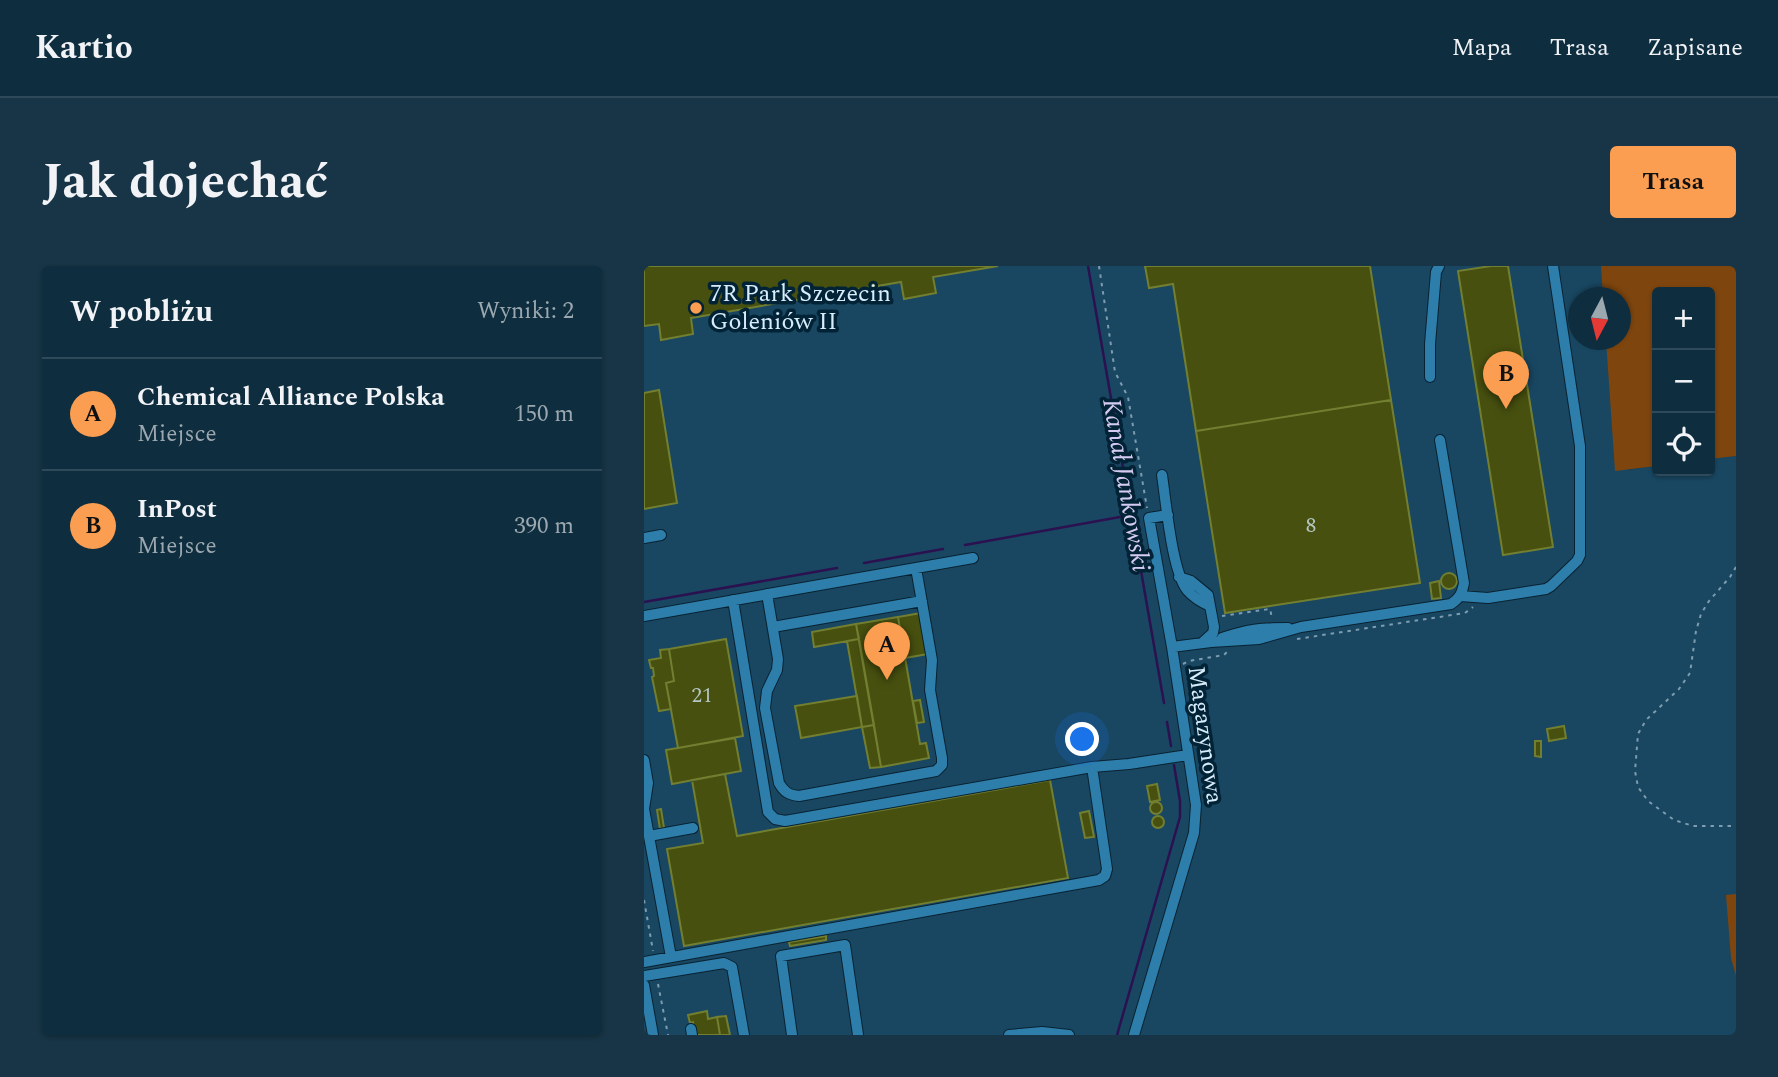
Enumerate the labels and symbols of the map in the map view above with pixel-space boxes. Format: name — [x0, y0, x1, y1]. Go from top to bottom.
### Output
place label: 7R Park Szczecin Goleniów II — [710, 276, 891, 340]
north arrow — [1568, 287, 1631, 350]
marker: 7R Park Szczecin Goleniów II — [688, 300, 704, 316]
pin: B — [1483, 351, 1529, 409]
water label: Kanał Jankowski — [1091, 395, 1161, 575]
house number: 8 — [1306, 510, 1316, 542]
pin: A — [864, 622, 910, 680]
street label: Magazynowa — [1178, 664, 1233, 806]
house number: 21 — [692, 680, 713, 712]
your location — [1065, 722, 1099, 756]

